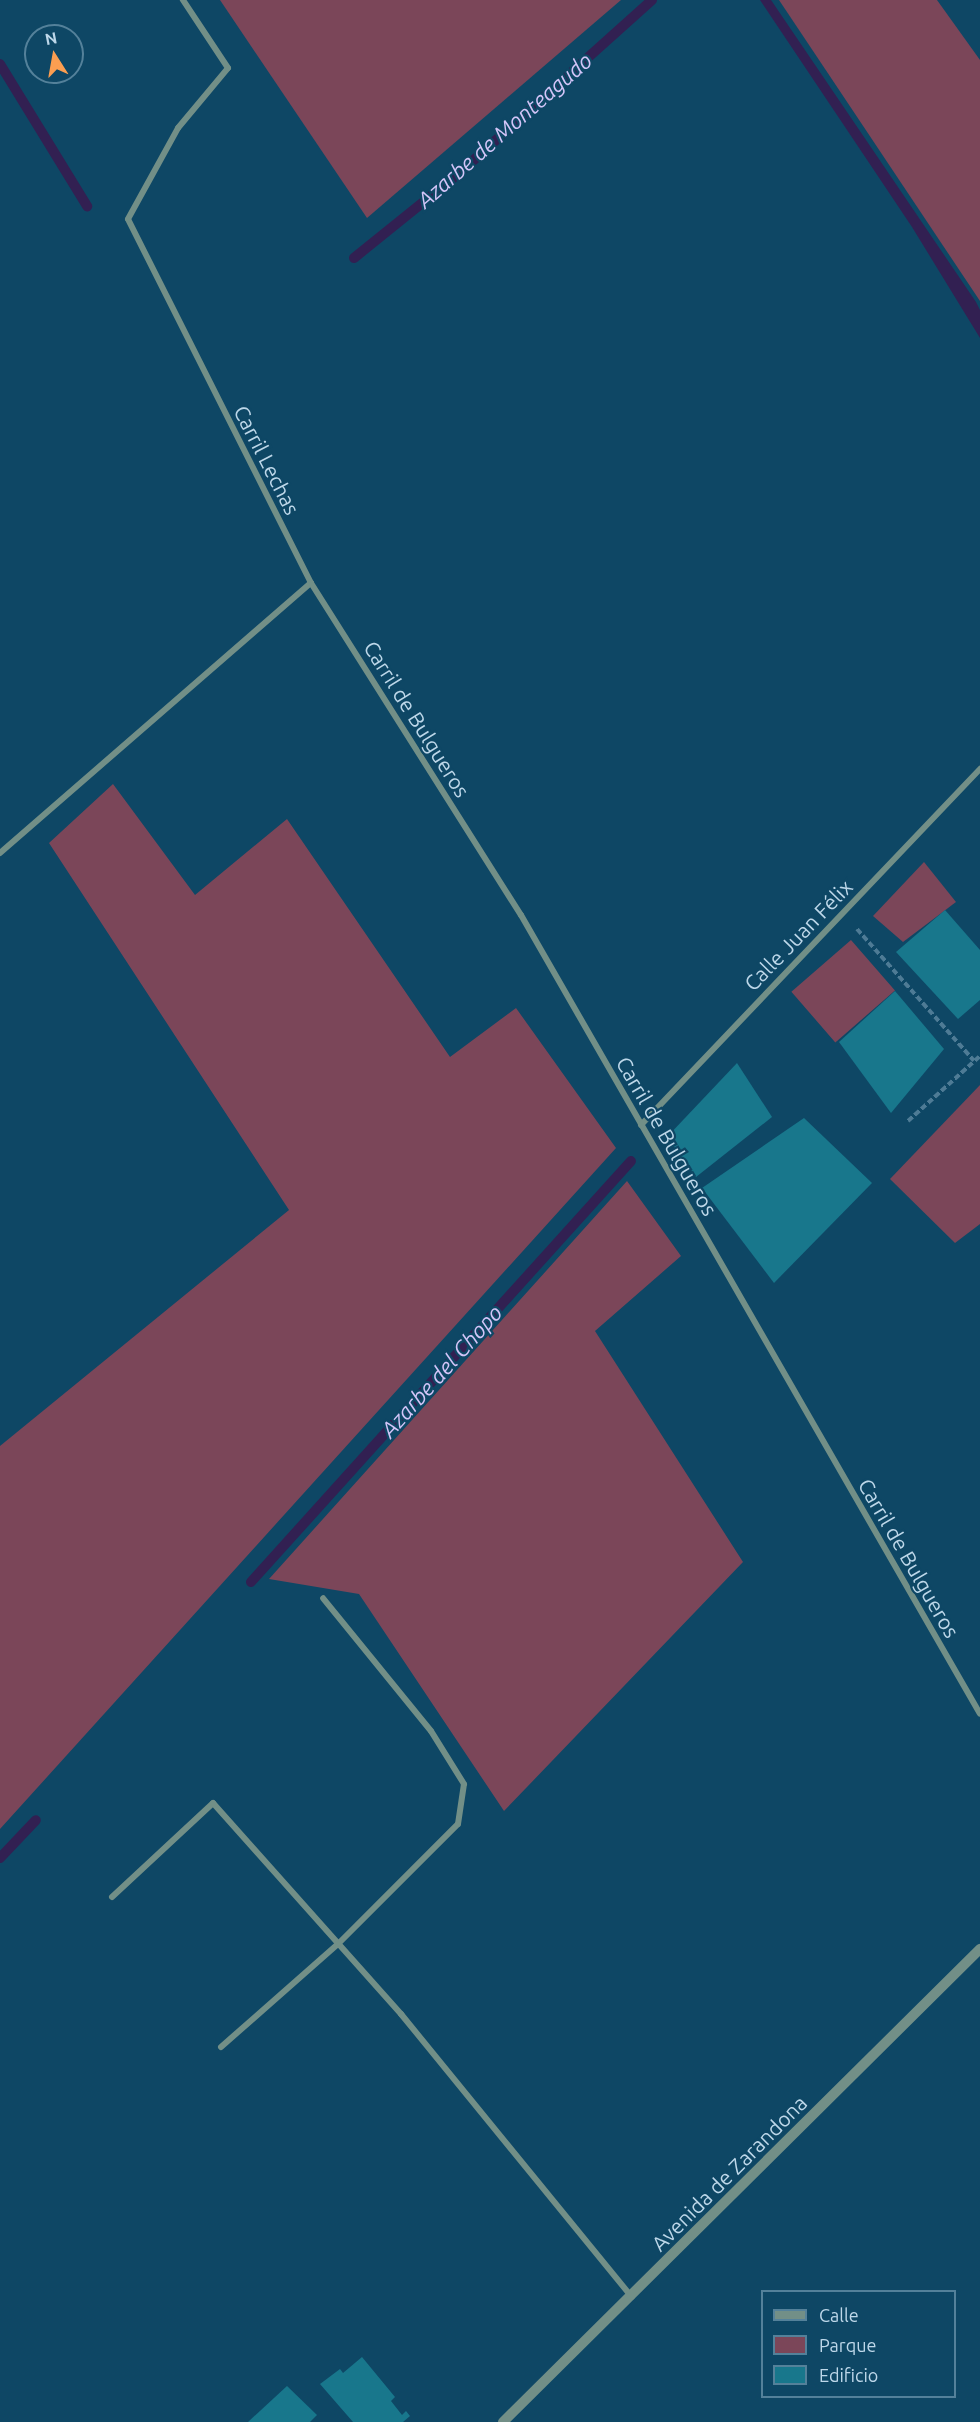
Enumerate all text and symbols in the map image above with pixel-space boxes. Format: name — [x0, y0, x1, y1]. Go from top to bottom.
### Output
north arrow — [24, 24, 84, 84]
text: N — [43, 28, 59, 48]
water label: Azarbe de Monteagudo — [411, 47, 597, 213]
street label: Carril Lechas — [229, 401, 305, 519]
street label: Carril de Bulgueros — [359, 636, 475, 802]
street label: Calle Juan Félix — [739, 874, 857, 996]
street label: Carril de Bulgueros — [611, 1052, 723, 1220]
water label: Azarbe del Chopo — [375, 1299, 507, 1443]
street label: Carril de Bulgueros — [853, 1474, 965, 1642]
street label: Avenida de Zarandona — [646, 2090, 812, 2256]
legend — [761, 2290, 956, 2398]
text: Calle — [819, 2305, 859, 2325]
text: Parque — [819, 2335, 876, 2355]
text: Edificio — [819, 2365, 878, 2385]

